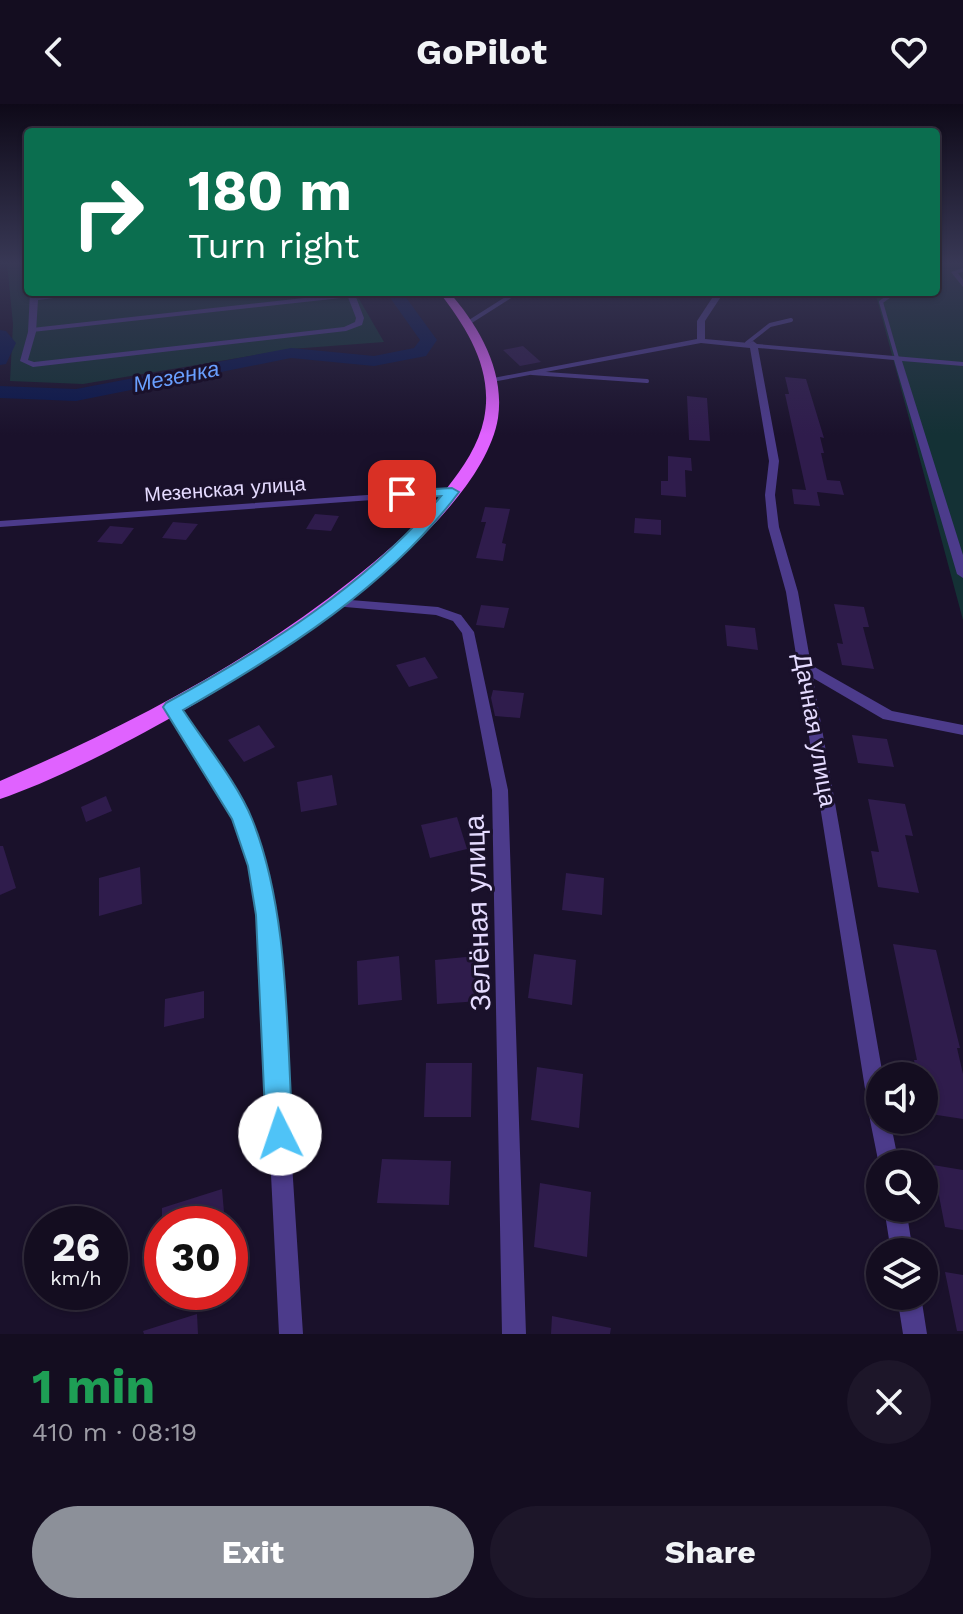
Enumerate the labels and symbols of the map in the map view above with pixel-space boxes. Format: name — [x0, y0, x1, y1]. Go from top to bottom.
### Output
water label: Мезенка — [131, 356, 221, 397]
pin — [368, 460, 436, 528]
street label: Мезенская улица — [144, 471, 307, 507]
street label: Дачная улица — [788, 651, 842, 810]
street label: Зелёная улица — [458, 814, 497, 1012]
position arrow — [238, 1092, 322, 1176]
speed limit sign: 30 — [144, 1206, 248, 1310]

